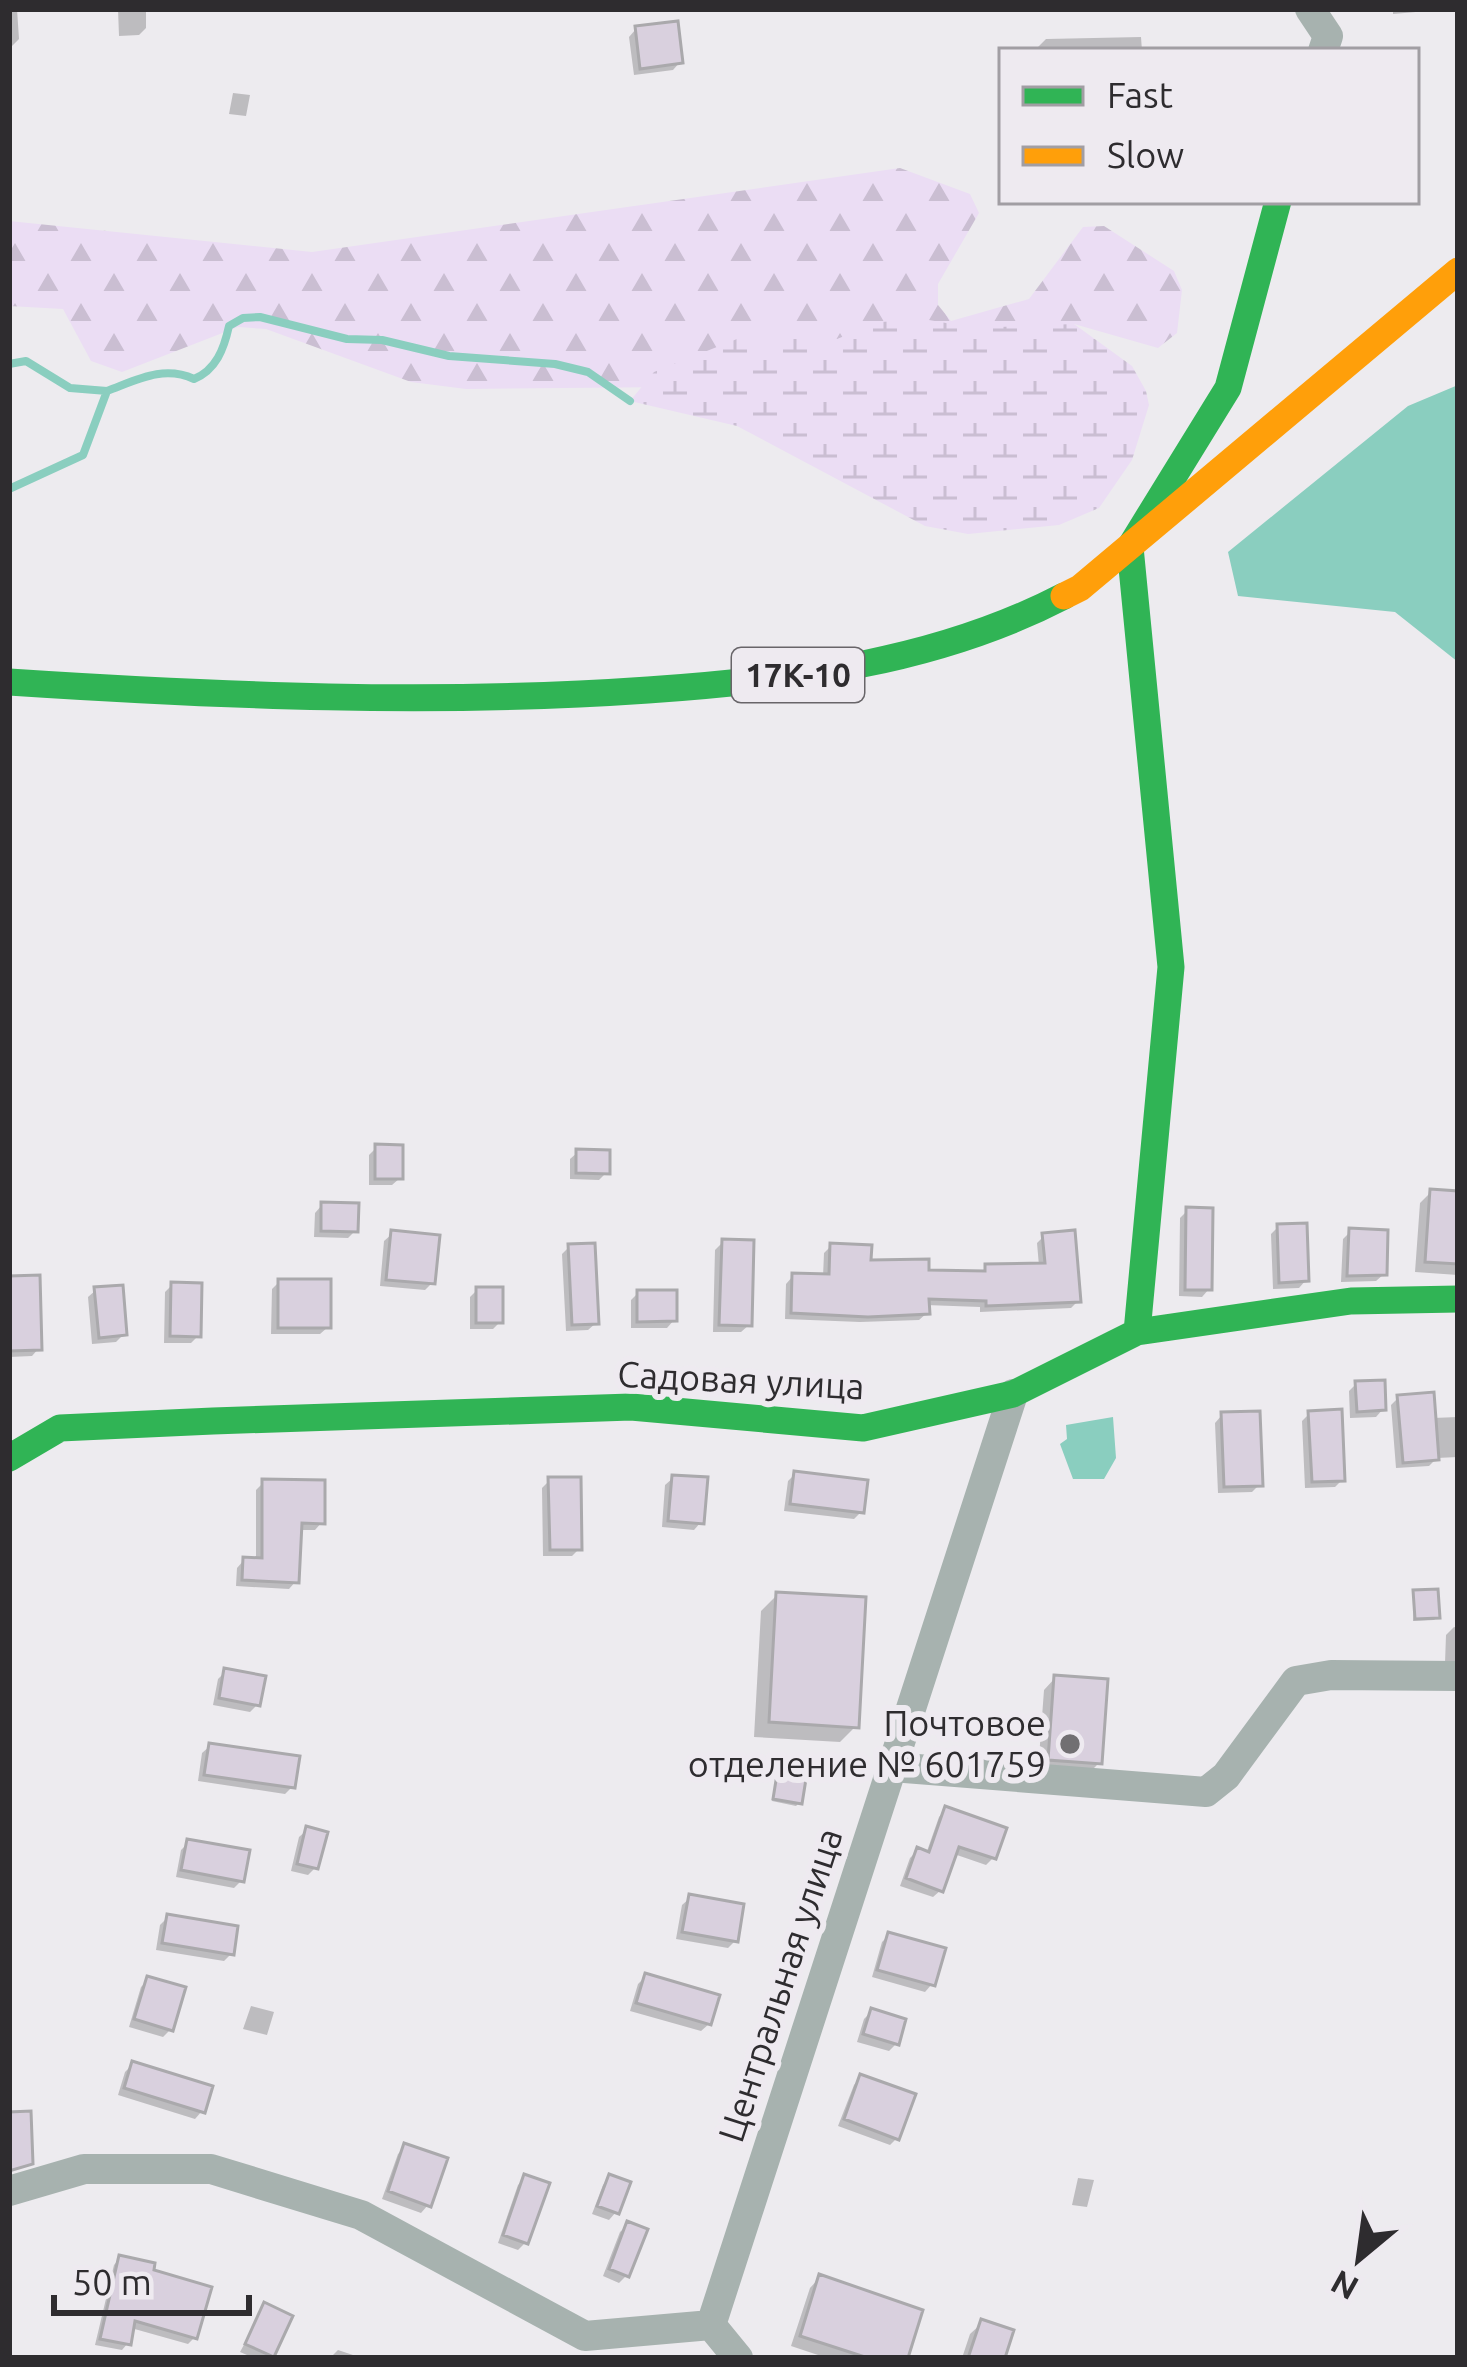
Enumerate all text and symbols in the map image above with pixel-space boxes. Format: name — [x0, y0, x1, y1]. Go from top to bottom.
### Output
legend — [999, 48, 1419, 204]
text: Fast — [1107, 74, 1173, 115]
text: Slow — [1107, 134, 1184, 175]
road number: 17К-10 — [732, 648, 864, 702]
street label: Садовая улица — [616, 1353, 866, 1406]
place label: Почтовое отделение № 601759 — [688, 1702, 1046, 1784]
marker: Почтовое отделение № 601759 — [1057, 1731, 1083, 1757]
street label: Центральная улица — [709, 1823, 850, 2147]
north arrow — [1299, 2199, 1419, 2319]
scale bar — [54, 2241, 249, 2315]
text: 50 m — [72, 2261, 152, 2302]
text: N — [1324, 2264, 1364, 2308]

